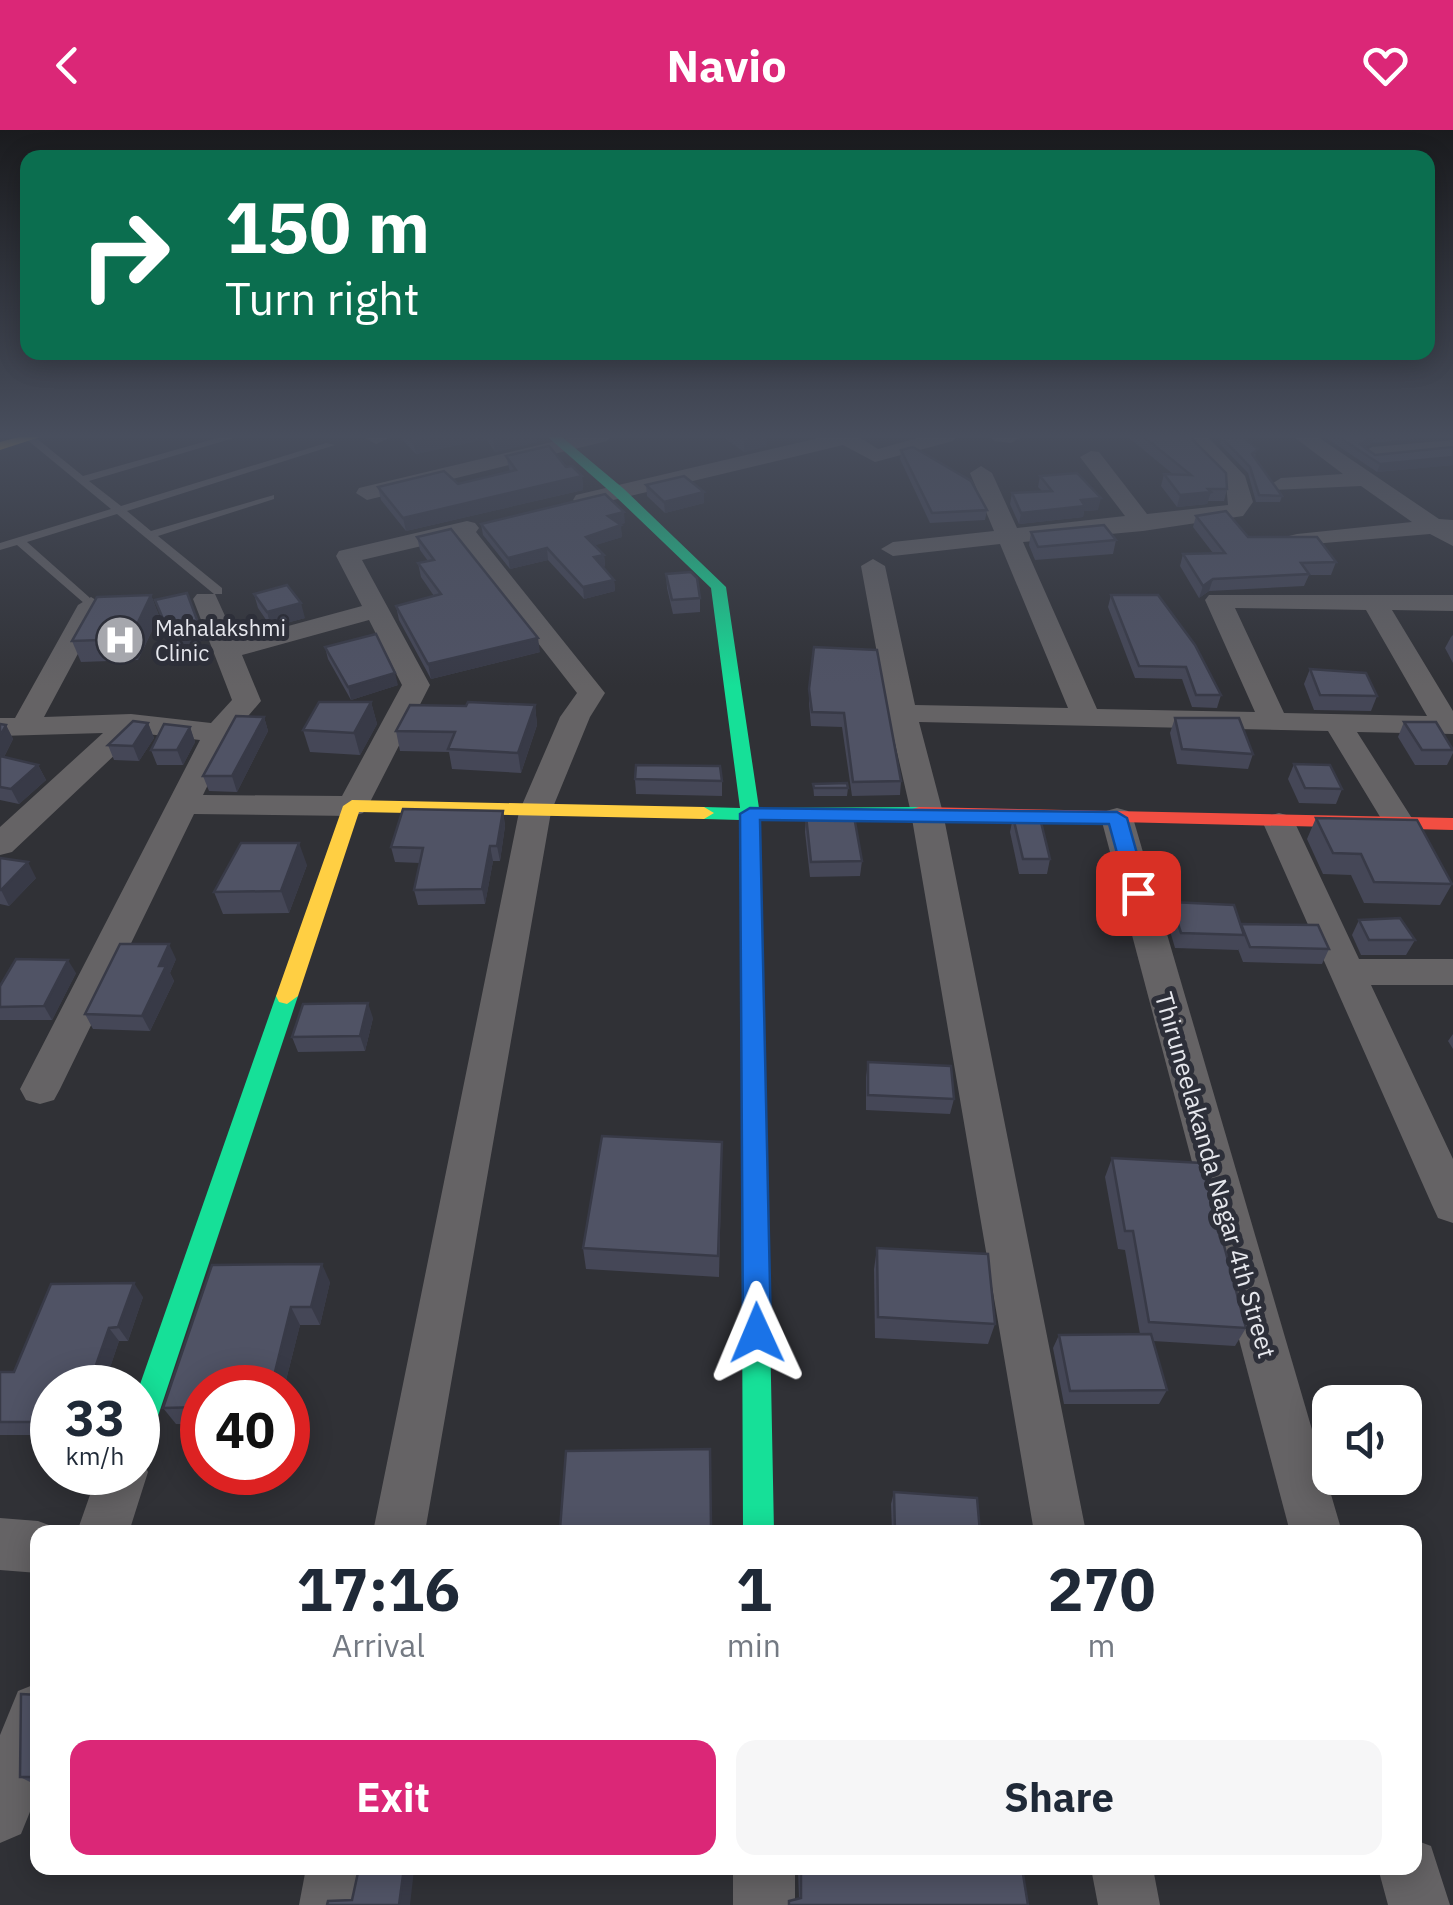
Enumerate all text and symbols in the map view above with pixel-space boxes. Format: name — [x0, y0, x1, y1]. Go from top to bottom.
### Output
text: Navio — [666, 36, 787, 94]
icon: back — [40, 38, 95, 93]
icon: heart — [1358, 38, 1413, 93]
text: 150 m — [225, 181, 430, 272]
icon: right — [60, 190, 190, 320]
text: Turn right — [225, 269, 420, 327]
place label: Mahalakshmi Clinic — [155, 613, 286, 667]
hospital icon: Mahalakshmi Clinic — [94, 614, 146, 666]
pin — [1096, 851, 1181, 936]
icon: arrive — [1111, 866, 1166, 921]
street label: Thiruneelakanda Nagar 4th Street — [1148, 988, 1284, 1362]
position arrow — [705, 1281, 809, 1385]
speed limit sign: 40 — [180, 1365, 310, 1495]
text: 33 — [65, 1385, 125, 1450]
map controls — [1312, 1385, 1422, 1495]
button: sound — [1312, 1385, 1422, 1495]
text: km/h — [66, 1439, 124, 1472]
text: 17:16 — [297, 1549, 460, 1628]
text: 1 — [736, 1549, 772, 1628]
text: 270 — [1047, 1549, 1155, 1628]
text: Arrival — [332, 1624, 425, 1666]
text: min — [727, 1624, 781, 1666]
text: m — [1088, 1624, 1115, 1666]
button: Exit — [70, 1740, 716, 1855]
button: Share — [736, 1740, 1382, 1855]

